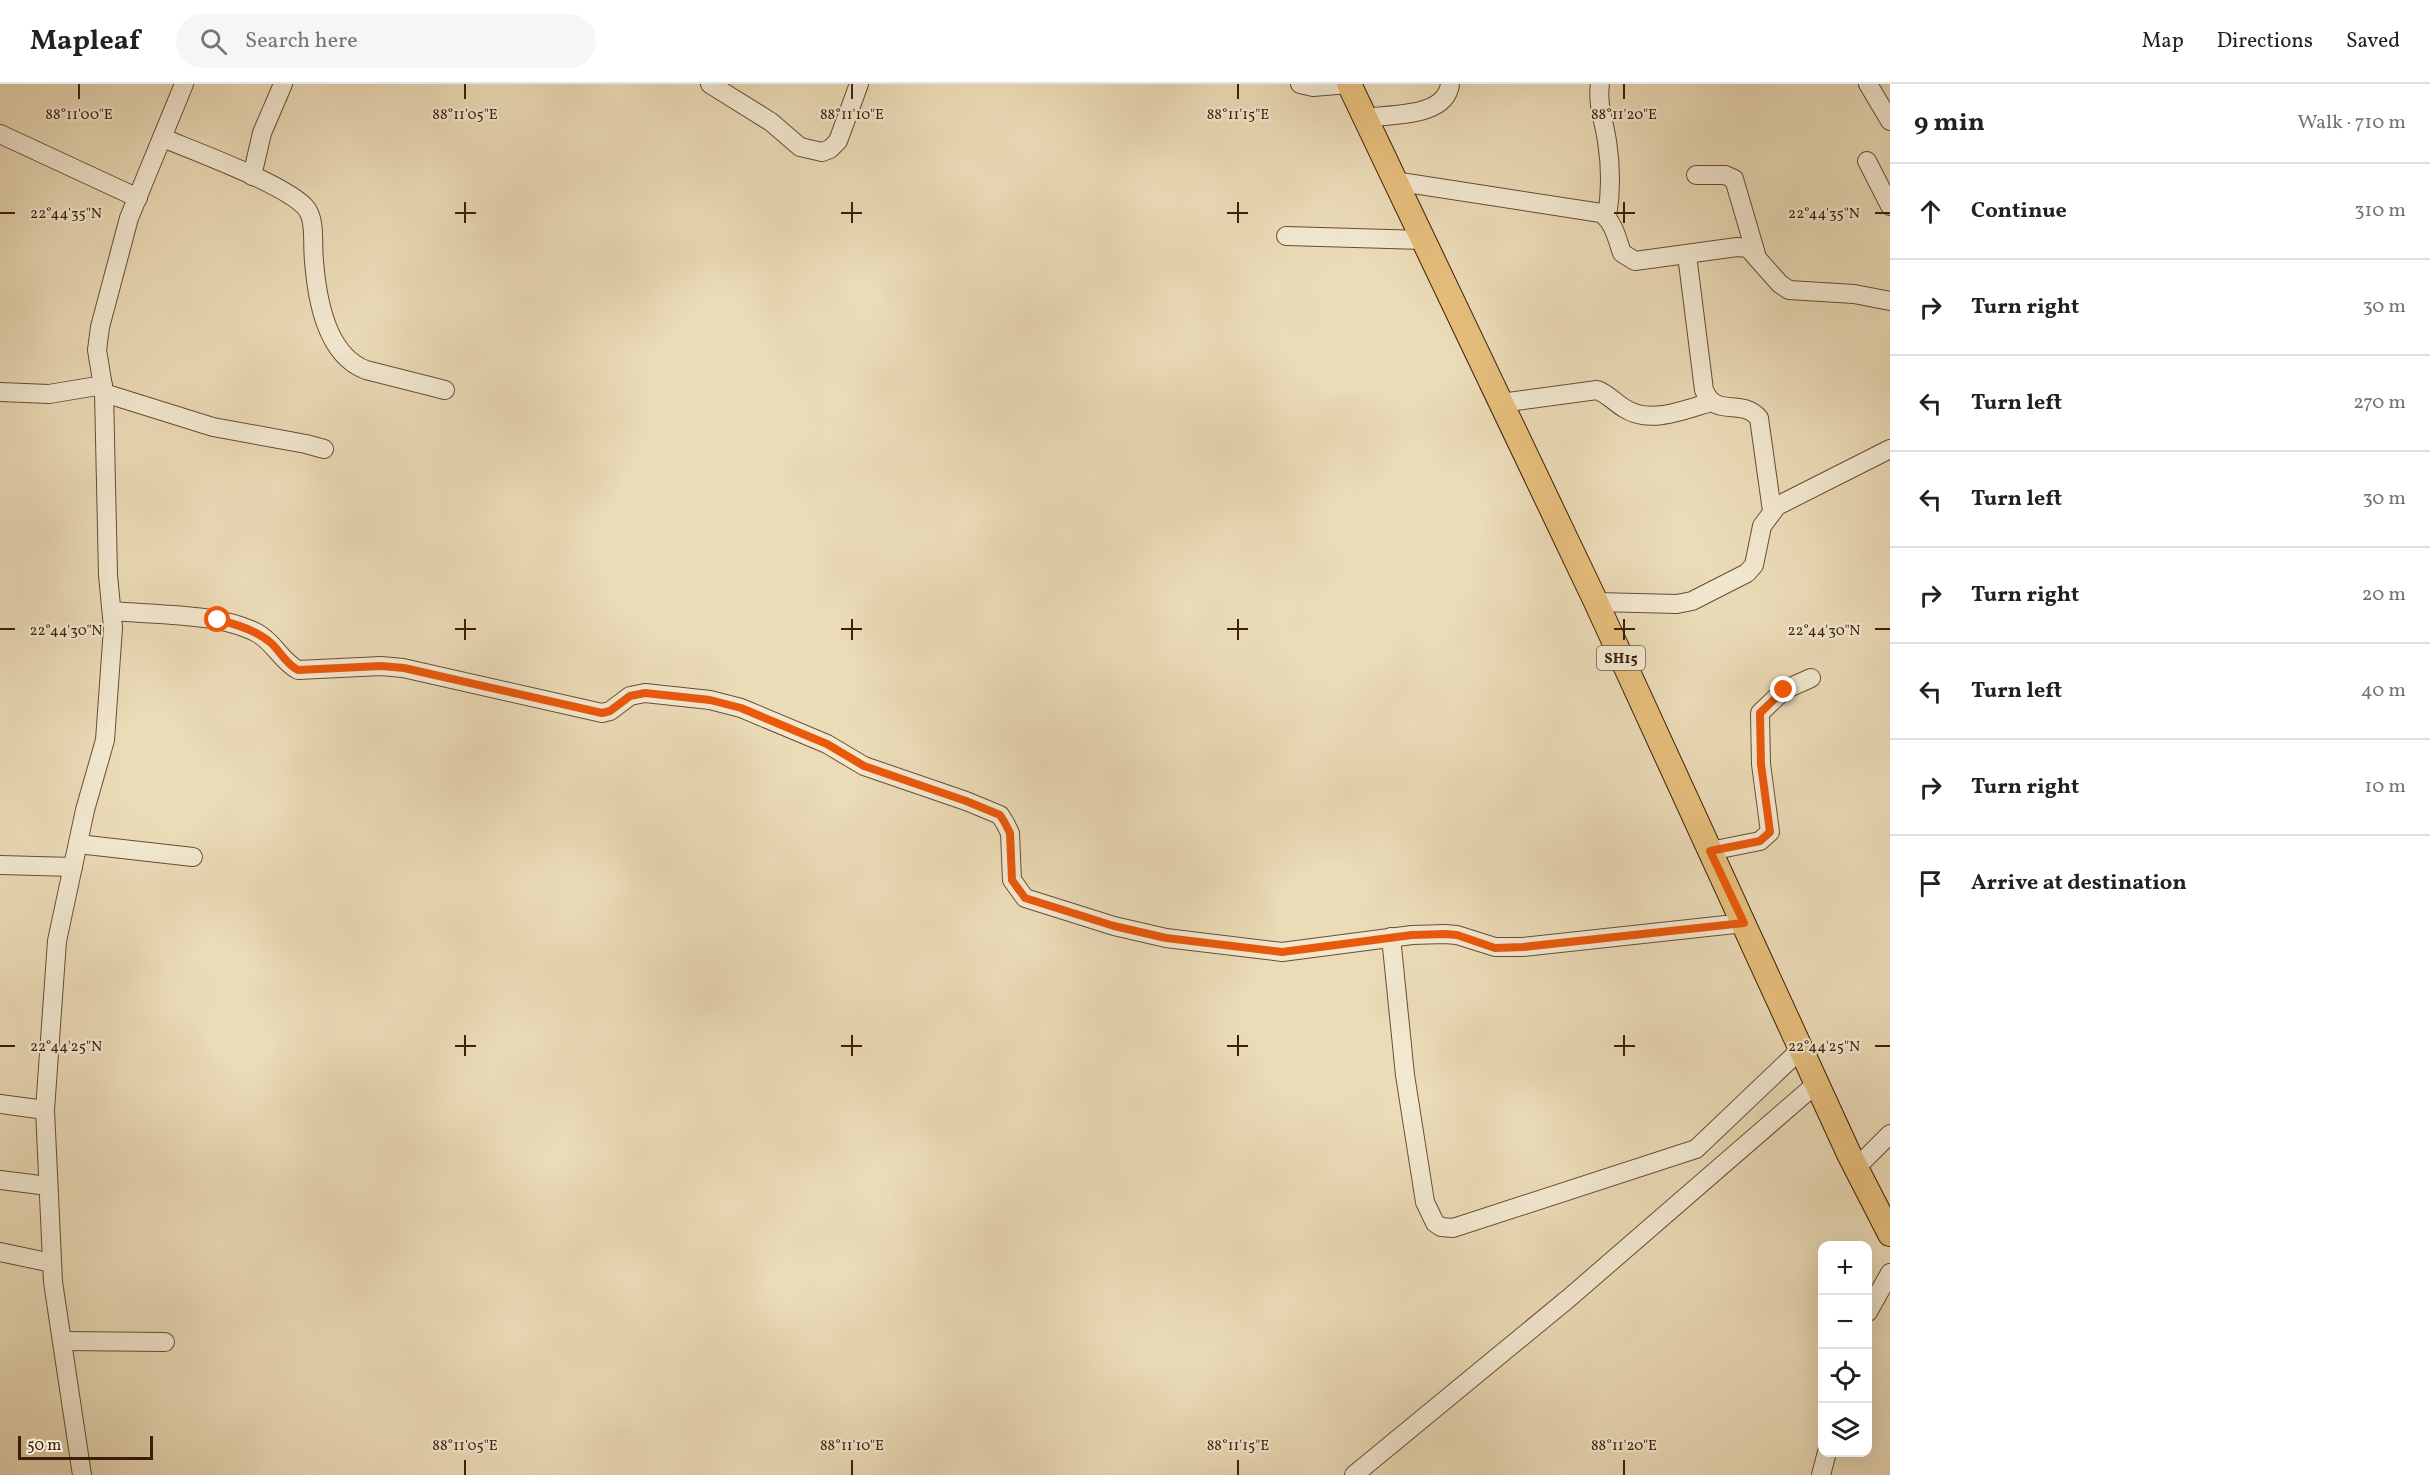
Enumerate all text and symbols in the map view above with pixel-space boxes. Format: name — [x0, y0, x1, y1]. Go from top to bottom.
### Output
search box — [176, 14, 596, 68]
text: Mapleaf — [30, 22, 140, 61]
icon: search — [197, 25, 230, 58]
text: Search here — [245, 26, 358, 57]
text: Map — [2142, 27, 2184, 56]
text: Directions — [2217, 27, 2313, 56]
text: Saved — [2346, 27, 2400, 56]
text: 88°11'00"E — [45, 105, 113, 126]
text: 88°11'05"E — [432, 105, 498, 126]
text: 88°11'10"E — [820, 105, 884, 126]
text: 88°11'15"E — [1207, 105, 1269, 126]
text: 88°11'20"E — [1591, 105, 1657, 126]
text: 9 min — [1914, 105, 1985, 141]
text: Walk · 710 m — [2297, 109, 2406, 137]
icon: ahead — [1914, 195, 1947, 228]
text: Continue — [1971, 196, 2067, 227]
text: 310 m — [2354, 197, 2406, 225]
text: 22°44'35"N — [30, 204, 102, 225]
text: 22°44'35"N — [1788, 204, 1860, 225]
icon: right — [1914, 291, 1947, 324]
text: Turn right — [1971, 292, 2079, 323]
text: 30 m — [2362, 293, 2406, 321]
icon: left — [1914, 387, 1947, 420]
text: Turn left — [1971, 388, 2062, 419]
text: 270 m — [2353, 389, 2406, 417]
icon: left — [1914, 483, 1947, 516]
text: Turn left — [1971, 484, 2062, 515]
text: 30 m — [2362, 485, 2406, 513]
icon: right — [1914, 579, 1947, 612]
text: Turn right — [1971, 580, 2079, 611]
text: 20 m — [2362, 581, 2406, 609]
route start — [204, 606, 230, 632]
text: 22°44'30"N — [29, 621, 103, 642]
text: 22°44'30"N — [1787, 621, 1861, 642]
road number: SH15 — [1597, 646, 1645, 670]
icon: left — [1914, 675, 1947, 708]
route end — [1770, 676, 1796, 702]
text: Turn left — [1971, 676, 2062, 707]
text: 40 m — [2361, 677, 2406, 705]
icon: right — [1914, 771, 1947, 804]
text: Turn right — [1971, 772, 2079, 803]
text: 10 m — [2365, 773, 2406, 801]
icon: arrive — [1914, 867, 1947, 900]
text: Arrive at destination — [1971, 868, 2187, 899]
text: 22°44'25"N — [30, 1037, 102, 1058]
text: 22°44'25"N — [1788, 1037, 1860, 1058]
map controls — [1818, 1241, 1872, 1457]
button: + — [1818, 1241, 1872, 1295]
button: − — [1818, 1295, 1872, 1349]
button: locate — [1818, 1349, 1872, 1403]
button: layers — [1818, 1403, 1872, 1457]
scale bar — [18, 1433, 153, 1460]
text: 50 m — [27, 1435, 61, 1457]
text: 88°11'05"E — [432, 1436, 498, 1457]
text: 88°11'10"E — [820, 1436, 884, 1457]
text: 88°11'15"E — [1207, 1436, 1269, 1457]
text: 88°11'20"E — [1591, 1436, 1657, 1457]

